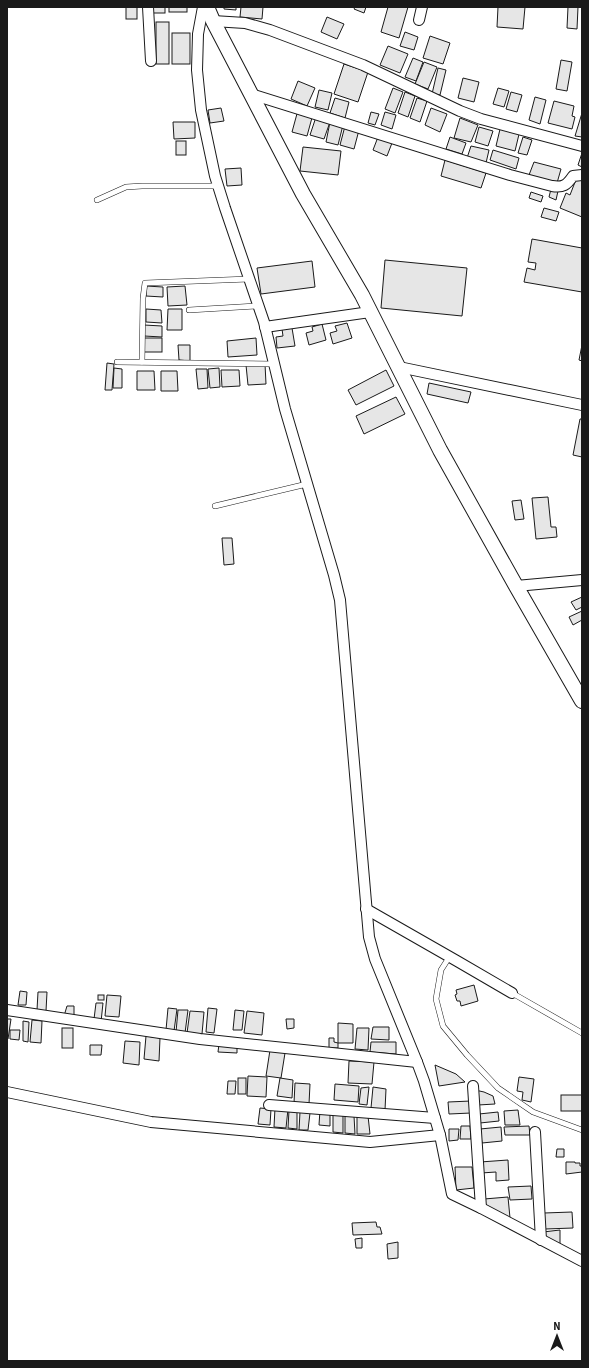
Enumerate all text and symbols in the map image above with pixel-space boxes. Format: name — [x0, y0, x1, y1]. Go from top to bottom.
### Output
north arrow — [537, 1316, 577, 1356]
text: N — [553, 1319, 561, 1334]

